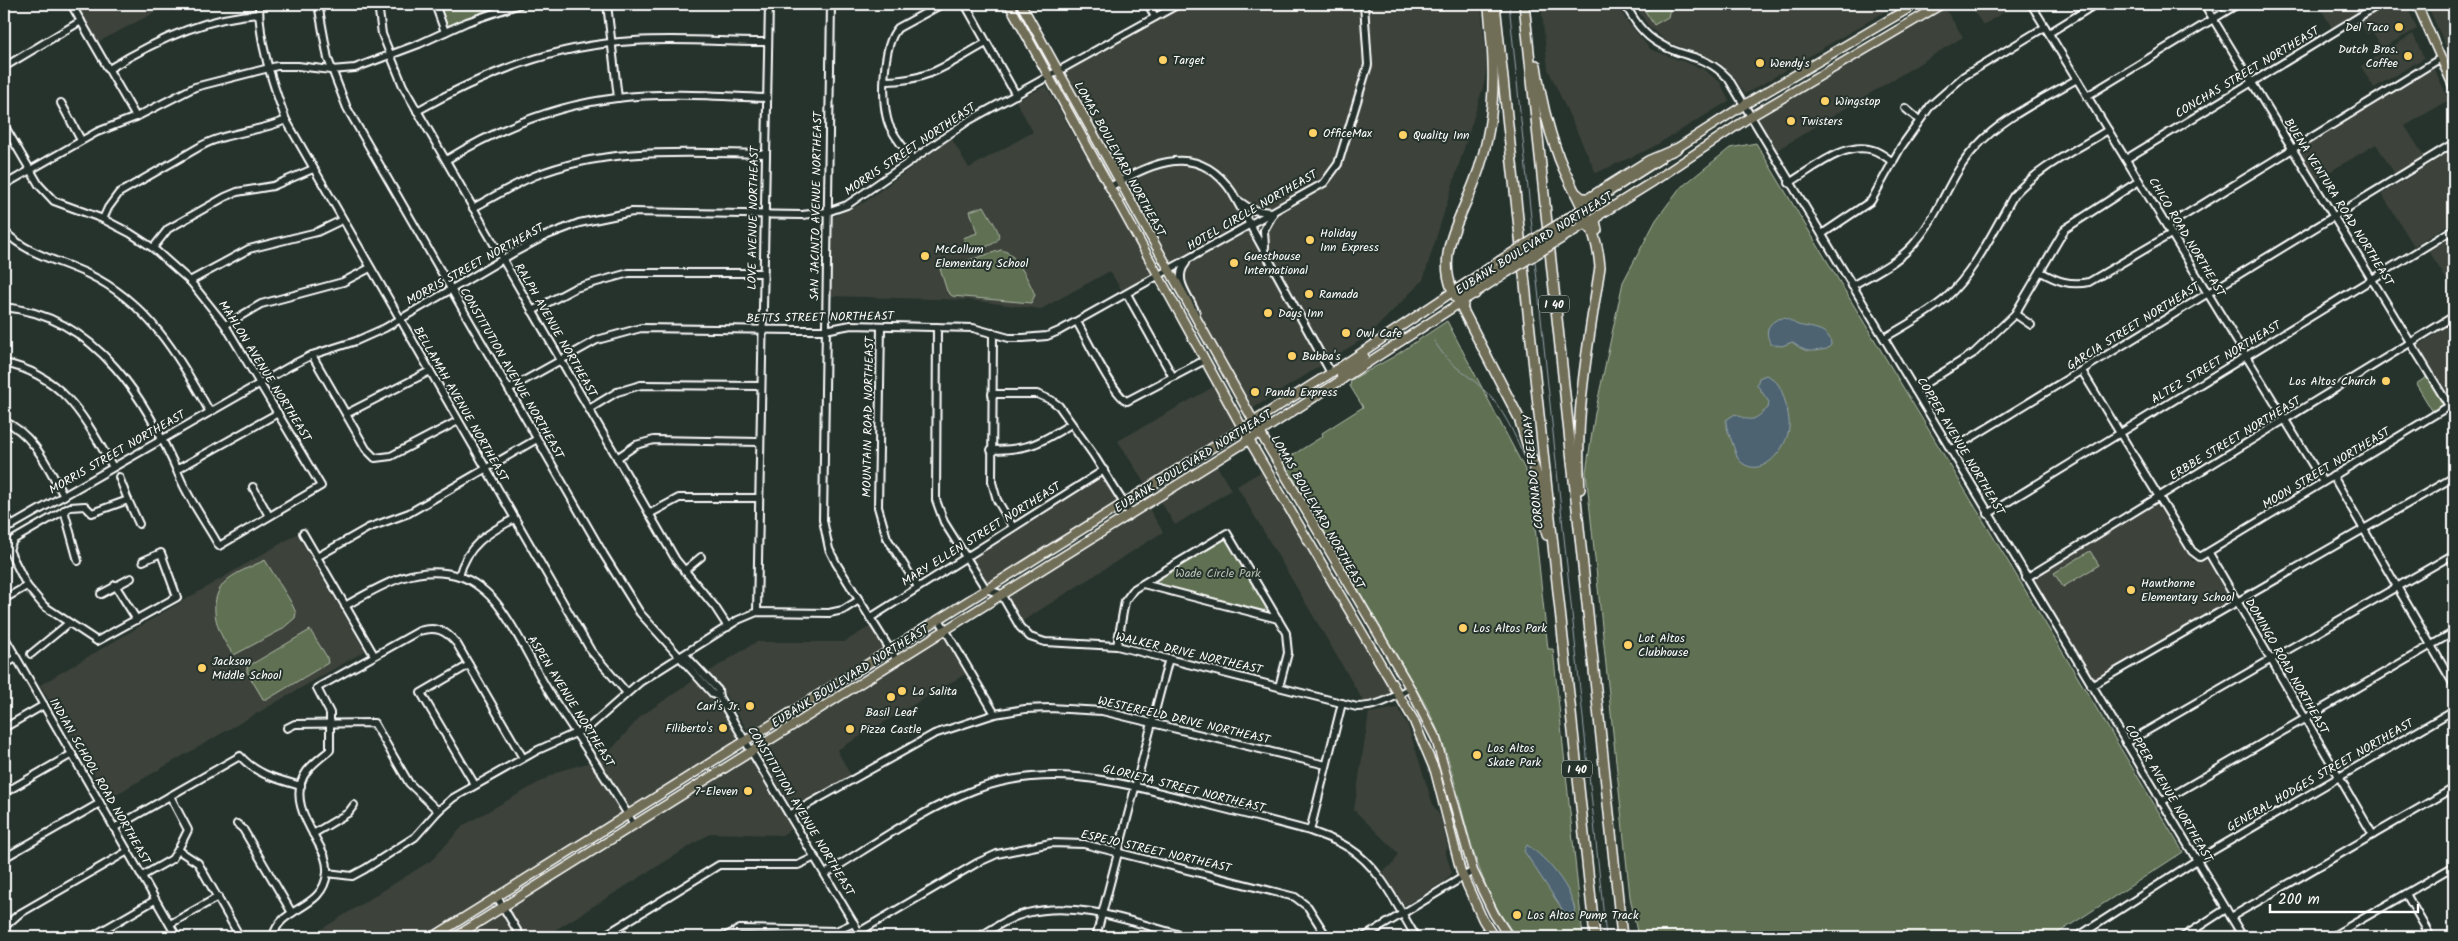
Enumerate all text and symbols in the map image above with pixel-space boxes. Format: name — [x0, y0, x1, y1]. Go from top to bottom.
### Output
place label: Del Taco — [2345, 18, 2389, 37]
street label: CONCHAS STREET NORTHEAST — [2171, 21, 2324, 123]
marker: Del Taco — [2393, 21, 2405, 33]
place label: Dutch Bros. Coffee — [2338, 40, 2399, 73]
marker: Dutch Bros. Coffee — [2402, 50, 2414, 62]
place label: Target — [1173, 51, 1205, 70]
marker: Target — [1157, 54, 1169, 66]
place label: Wendy's — [1770, 54, 1810, 73]
marker: Wendy's — [1754, 57, 1766, 69]
street label: LOMAS BOULEVARD NORTHEAST — [1069, 78, 1171, 242]
place label: Wingstop — [1835, 92, 1881, 111]
marker: Wingstop — [1819, 95, 1831, 107]
street label: MORRIS STREET NORTHEAST — [841, 97, 981, 201]
street label: SAN JACINTO AVENUE NORTHEAST — [805, 110, 828, 301]
place label: Twisters — [1801, 112, 1843, 131]
marker: Twisters — [1785, 115, 1797, 127]
street label: BUENA VENTURA ROAD NORTHEAST — [2279, 115, 2399, 291]
place label: OfficeMax — [1323, 124, 1373, 143]
place label: Quality Inn — [1413, 126, 1469, 145]
marker: OfficeMax — [1307, 127, 1319, 139]
marker: Quality Inn — [1397, 129, 1409, 141]
street label: LOVE AVENUE NORTHEAST — [743, 144, 764, 290]
street label: HOTEL CIRCLE NORTHEAST — [1184, 164, 1322, 256]
street label: CHICO ROAD NORTHEAST — [2143, 174, 2231, 302]
street label: EUBANK BOULEVARD NORTHEAST — [1452, 186, 1618, 300]
street label: MORRIS STREET NORTHEAST — [403, 218, 549, 310]
place label: Holiday Inn Express — [1320, 224, 1379, 257]
marker: Holiday Inn Express — [1304, 234, 1316, 246]
place label: McCollum Elementary School — [935, 240, 1028, 273]
place label: Guesthouse International — [1244, 247, 1308, 280]
marker: McCollum Elementary School — [919, 250, 931, 262]
marker: Guesthouse International — [1228, 257, 1240, 269]
street label: RALPH AVENUE NORTHEAST — [509, 260, 603, 402]
street label: GARCIA STREET NORTHEAST — [2063, 277, 2205, 375]
street label: CONSTITUTION AVENUE NORTHEAST — [455, 284, 569, 464]
place label: Ramada — [1319, 285, 1359, 304]
marker: Ramada — [1303, 288, 1315, 300]
road number: I 40 — [1539, 296, 1569, 312]
street label: MAHLON AVENUE NORTHEAST — [213, 297, 317, 447]
place label: Days Inn — [1278, 304, 1323, 323]
street label: BETTS STREET NORTHEAST — [746, 307, 896, 328]
marker: Days Inn — [1262, 307, 1274, 319]
street label: ALTEZ STREET NORTHEAST — [2148, 315, 2286, 409]
street label: BELLAMAH AVENUE NORTHEAST — [408, 323, 514, 487]
place label: Owl Cafe — [1356, 324, 1403, 343]
marker: Owl Cafe — [1340, 327, 1352, 339]
street label: MOUNTAIN ROAD NORTHEAST — [858, 335, 879, 498]
place label: Bubba's — [1302, 347, 1341, 366]
marker: Bubba's — [1286, 350, 1298, 362]
place label: Los Altos Church — [2289, 372, 2376, 391]
street label: COPPER AVENUE NORTHEAST — [1912, 374, 2010, 520]
marker: Los Altos Church — [2380, 375, 2392, 387]
place label: Panda Express — [1265, 383, 1337, 402]
marker: Panda Express — [1249, 386, 1261, 398]
street label: ERBBE STREET NORTHEAST — [2166, 391, 2306, 485]
street label: EUBANK BOULEVARD NORTHEAST — [1111, 404, 1277, 518]
street label: MORRIS STREET NORTHEAST — [45, 405, 190, 499]
street label: CORONADO FREEWAY — [1518, 413, 1549, 530]
street label: MOON STREET NORTHEAST — [2259, 422, 2395, 514]
street label: LOMAS BOULEVARD NORTHEAST — [1266, 432, 1370, 594]
street label: MARY ELLEN STREET NORTHEAST — [898, 477, 1066, 591]
park label: Wade Circle Park — [1175, 564, 1261, 583]
place label: Hawthorne Elementary School — [2141, 574, 2234, 607]
marker: Hawthorne Elementary School — [2125, 584, 2137, 596]
street label: DOMINGO ROAD NORTHEAST — [2240, 595, 2334, 739]
street label: EUBANK BOULEVARD NORTHEAST — [768, 619, 934, 733]
place label: Los Altos Park — [1473, 619, 1547, 638]
marker: Los Altos Park — [1457, 622, 1469, 634]
street label: WALKER DRIVE NORTHEAST — [1114, 627, 1266, 680]
place label: Lot Altos Clubhouse — [1638, 629, 1689, 662]
street label: ASPEN AVENUE NORTHEAST — [522, 632, 620, 772]
marker: Lot Altos Clubhouse — [1622, 639, 1634, 651]
place label: Jackson Middle School — [212, 652, 281, 685]
marker: Jackson Middle School — [196, 662, 208, 674]
place label: La Salita — [912, 682, 957, 701]
marker: La Salita — [896, 685, 908, 697]
marker: Basil Leaf — [885, 691, 897, 703]
street label: WESTERFELD DRIVE NORTHEAST — [1096, 691, 1273, 750]
street label: INDIAN SCHOOL ROAD NORTHEAST — [44, 694, 156, 869]
place label: Carl's Jr. — [696, 697, 740, 716]
marker: Carl's Jr. — [744, 700, 756, 712]
place label: Basil Leaf — [865, 703, 918, 722]
street label: GENERAL HODGES STREET NORTHEAST — [2223, 713, 2419, 837]
place label: Filiberto's — [665, 719, 713, 738]
place label: Pizza Castle — [860, 720, 922, 739]
street label: COPPER AVENUE NORTHEAST — [2120, 721, 2218, 867]
marker: Filiberto's — [717, 722, 729, 734]
street label: CONSTITUTION AVENUE NORTHEAST — [742, 723, 860, 901]
marker: Pizza Castle — [844, 723, 856, 735]
place label: Los Altos Skate Park — [1487, 739, 1542, 772]
marker: Los Altos Skate Park — [1471, 749, 1483, 761]
street label: GLORIETA STREET NORTHEAST — [1101, 759, 1269, 818]
road number: I 40 — [1562, 761, 1592, 778]
place label: 7-Eleven — [695, 782, 738, 801]
marker: 7-Eleven — [742, 785, 754, 797]
street label: ESPEJO STREET NORTHEAST — [1079, 825, 1235, 878]
scale bar — [2270, 881, 2418, 913]
text: 200 m — [2278, 888, 2320, 912]
place label: Los Altos Pump Track — [1527, 906, 1639, 925]
marker: Los Altos Pump Track — [1511, 909, 1523, 921]

